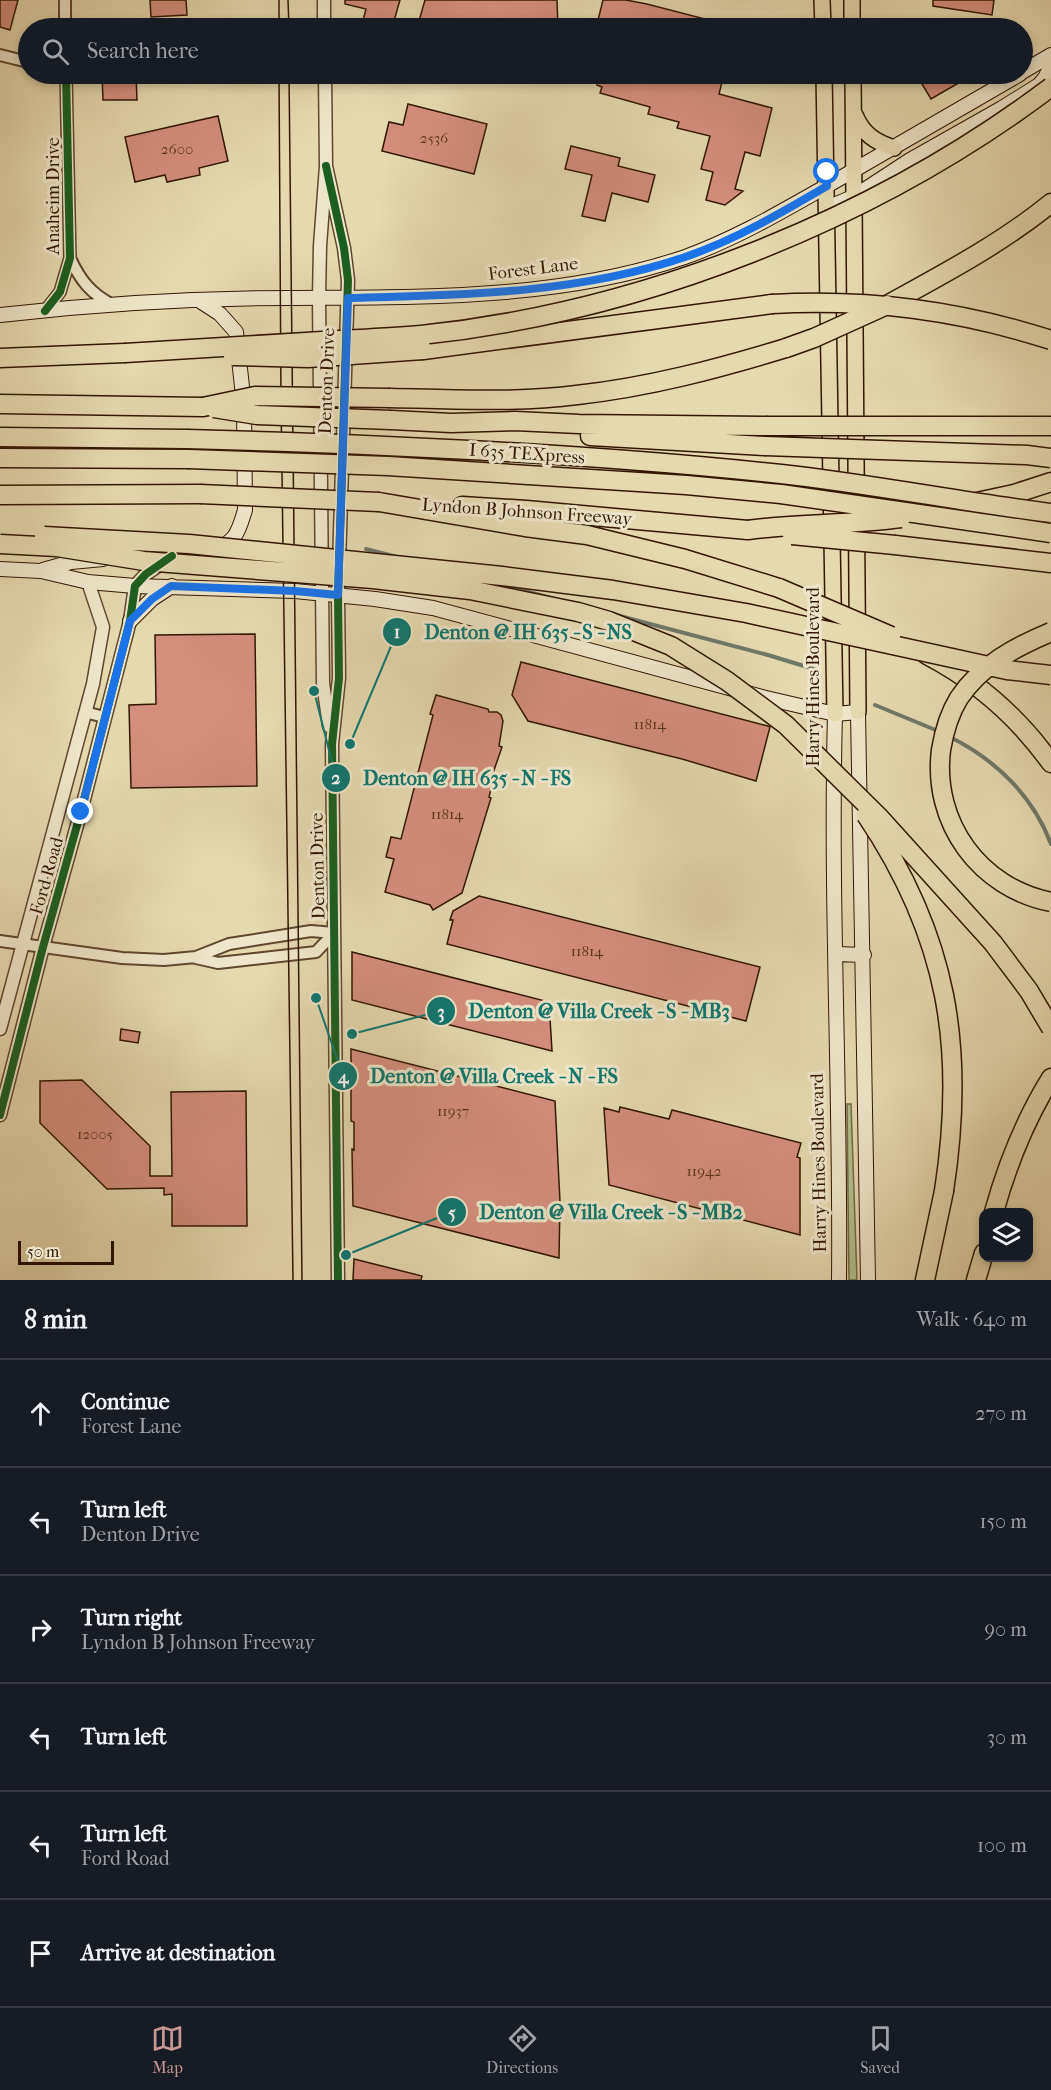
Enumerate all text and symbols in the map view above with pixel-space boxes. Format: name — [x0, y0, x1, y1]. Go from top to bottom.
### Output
search box — [18, 18, 1033, 84]
icon: search — [39, 35, 72, 68]
text: Search here — [87, 38, 199, 64]
house number: 2536 — [420, 129, 449, 147]
street label: Anaheim Drive — [43, 137, 64, 256]
house number: 2600 — [161, 140, 193, 158]
route start — [813, 158, 839, 184]
street label: Forest Lane — [487, 253, 579, 285]
street label: Denton Drive — [315, 327, 339, 435]
street label: I 635 TEXpress — [468, 439, 586, 469]
street label: Lyndon B Johnson Freeway — [421, 494, 634, 530]
street label: Harry Hines Boulevard — [803, 587, 824, 767]
callout: Denton @ IH 635 - S - NS — [382, 613, 644, 651]
text: Denton @ IH 635 - S - NS — [424, 621, 632, 644]
text: 1 — [394, 622, 400, 643]
house number: 11814 — [634, 715, 667, 733]
callout: Denton @ IH 635 - N - FS — [321, 759, 583, 797]
text: Denton @ IH 635 - N - FS — [363, 767, 571, 790]
text: 2 — [331, 768, 341, 789]
route end — [67, 798, 93, 824]
house number: 11814 — [431, 805, 464, 823]
street label: Denton Drive — [307, 812, 329, 920]
street label: Ford Road — [26, 835, 68, 917]
house number: 11814 — [571, 942, 604, 960]
callout: Denton @ Villa Creek - S - MB3 — [426, 992, 741, 1030]
text: Denton @ Villa Creek - S - MB3 — [468, 1000, 730, 1023]
text: 3 — [437, 1002, 445, 1023]
callout: Denton @ Villa Creek - N - FS — [328, 1057, 629, 1095]
text: Denton @ Villa Creek - N - FS — [370, 1065, 618, 1088]
text: 4 — [337, 1067, 350, 1088]
street label: Harry Hines Boulevard — [807, 1073, 831, 1253]
house number: 11937 — [437, 1102, 469, 1120]
house number: 12005 — [77, 1125, 113, 1143]
house number: 11942 — [686, 1162, 722, 1180]
callout: Denton @ Villa Creek - S - MB2 — [437, 1193, 755, 1231]
text: Denton @ Villa Creek - S - MB2 — [479, 1201, 743, 1224]
text: 5 — [448, 1203, 456, 1224]
map controls — [979, 1208, 1033, 1262]
button: layers — [979, 1208, 1033, 1262]
scale bar — [18, 1238, 114, 1266]
text: 50 m — [27, 1242, 59, 1261]
text: 8 min — [24, 1304, 87, 1335]
text: Walk · 640 m — [917, 1308, 1027, 1331]
text: Continue — [81, 1389, 170, 1415]
icon: ahead — [24, 1397, 57, 1430]
text: 270 m — [975, 1402, 1027, 1425]
text: Forest Lane — [81, 1415, 182, 1438]
text: Turn left — [81, 1497, 167, 1523]
icon: left — [24, 1505, 57, 1538]
text: 150 m — [979, 1510, 1027, 1533]
text: Denton Drive — [81, 1523, 200, 1546]
text: Turn right — [81, 1605, 182, 1631]
icon: right — [24, 1613, 57, 1646]
text: 90 m — [985, 1618, 1027, 1641]
text: Lyndon B Johnson Freeway — [81, 1631, 315, 1654]
icon: left — [24, 1721, 57, 1754]
text: Turn left — [81, 1724, 167, 1750]
text: 30 m — [987, 1726, 1027, 1749]
text: Turn left — [81, 1821, 167, 1847]
icon: left — [24, 1829, 57, 1862]
text: 100 m — [977, 1834, 1027, 1857]
text: Ford Road — [81, 1847, 170, 1870]
icon: arrive — [24, 1937, 57, 1970]
text: Arrive at destination — [81, 1940, 275, 1966]
tab: Map — [151, 2022, 184, 2077]
tab: Directions — [486, 2022, 558, 2077]
tab: Saved — [860, 2022, 900, 2077]

